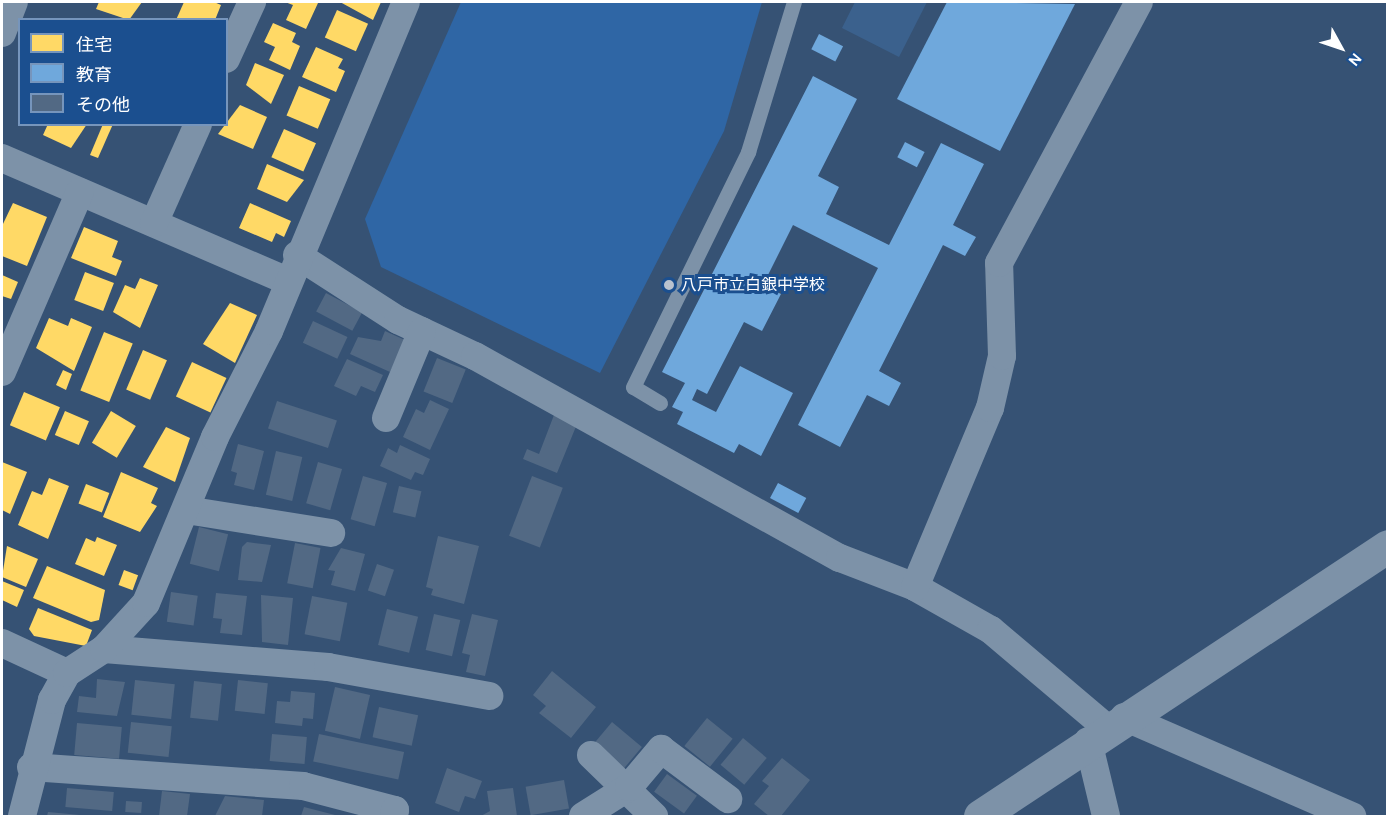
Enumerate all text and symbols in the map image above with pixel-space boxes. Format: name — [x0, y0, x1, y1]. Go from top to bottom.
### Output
legend — [18, 18, 228, 126]
north arrow — [1311, 18, 1371, 78]
text: 住宅 — [76, 34, 112, 56]
text: N — [1344, 49, 1366, 70]
text: 教育 — [76, 64, 112, 86]
text: その他 — [76, 94, 130, 116]
place label: 八戸市立白銀中学校 — [681, 275, 825, 295]
marker: 八戸市立白銀中学校 — [662, 278, 676, 292]

